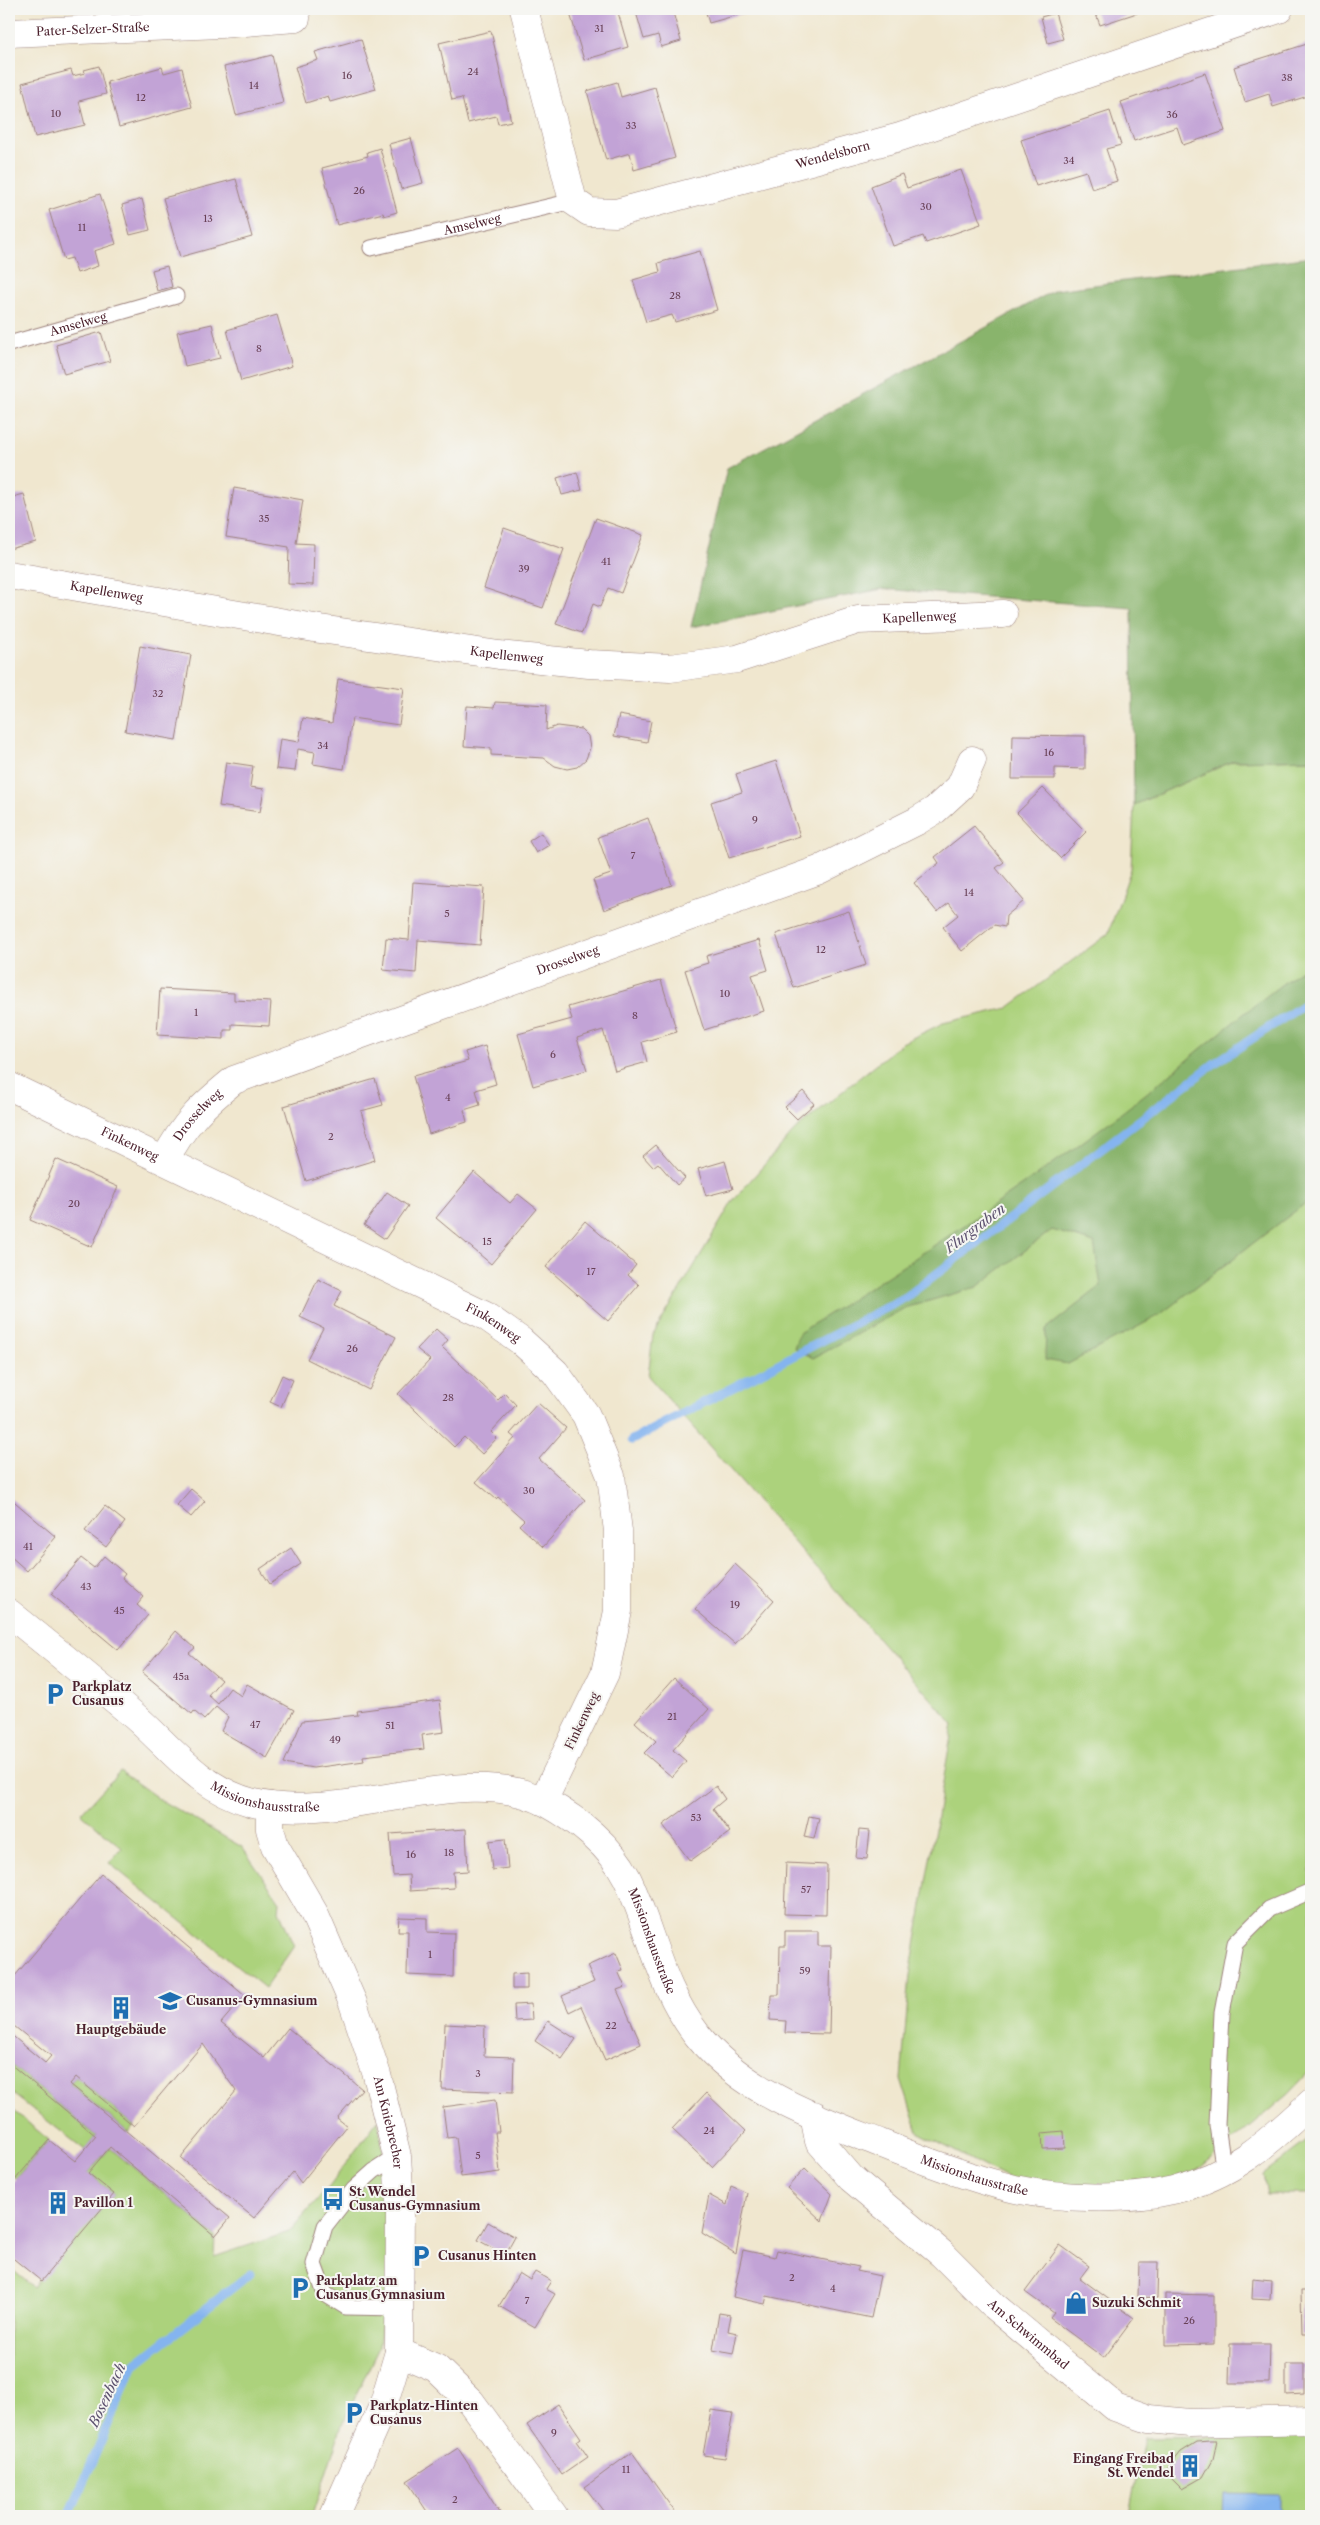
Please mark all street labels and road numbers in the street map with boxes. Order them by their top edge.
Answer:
street label: Pater-Selzer-Straße [36,19,150,39]
street label: Wendelsborn [793,137,872,172]
street label: Amselweg [441,210,503,238]
street label: Amselweg [47,308,109,339]
street label: Kapellenweg [69,578,145,605]
street label: Kapellenweg [882,608,957,626]
street label: Kapellenweg [469,643,545,666]
street label: Drosselweg [534,941,601,978]
street label: Drosselweg [170,1085,225,1144]
street label: Finkenweg [99,1124,162,1164]
street label: Finkenweg [464,1299,524,1346]
street label: Finkenweg [561,1689,602,1752]
street label: Missionshausstraße [208,1778,320,1815]
street label: Missionshausstraße [625,1885,679,1997]
street label: Am Kniebrecher [370,2073,406,2169]
street label: Missionshausstraße [919,2152,1030,2198]
street label: Am Schwimmbad [984,2295,1073,2373]

